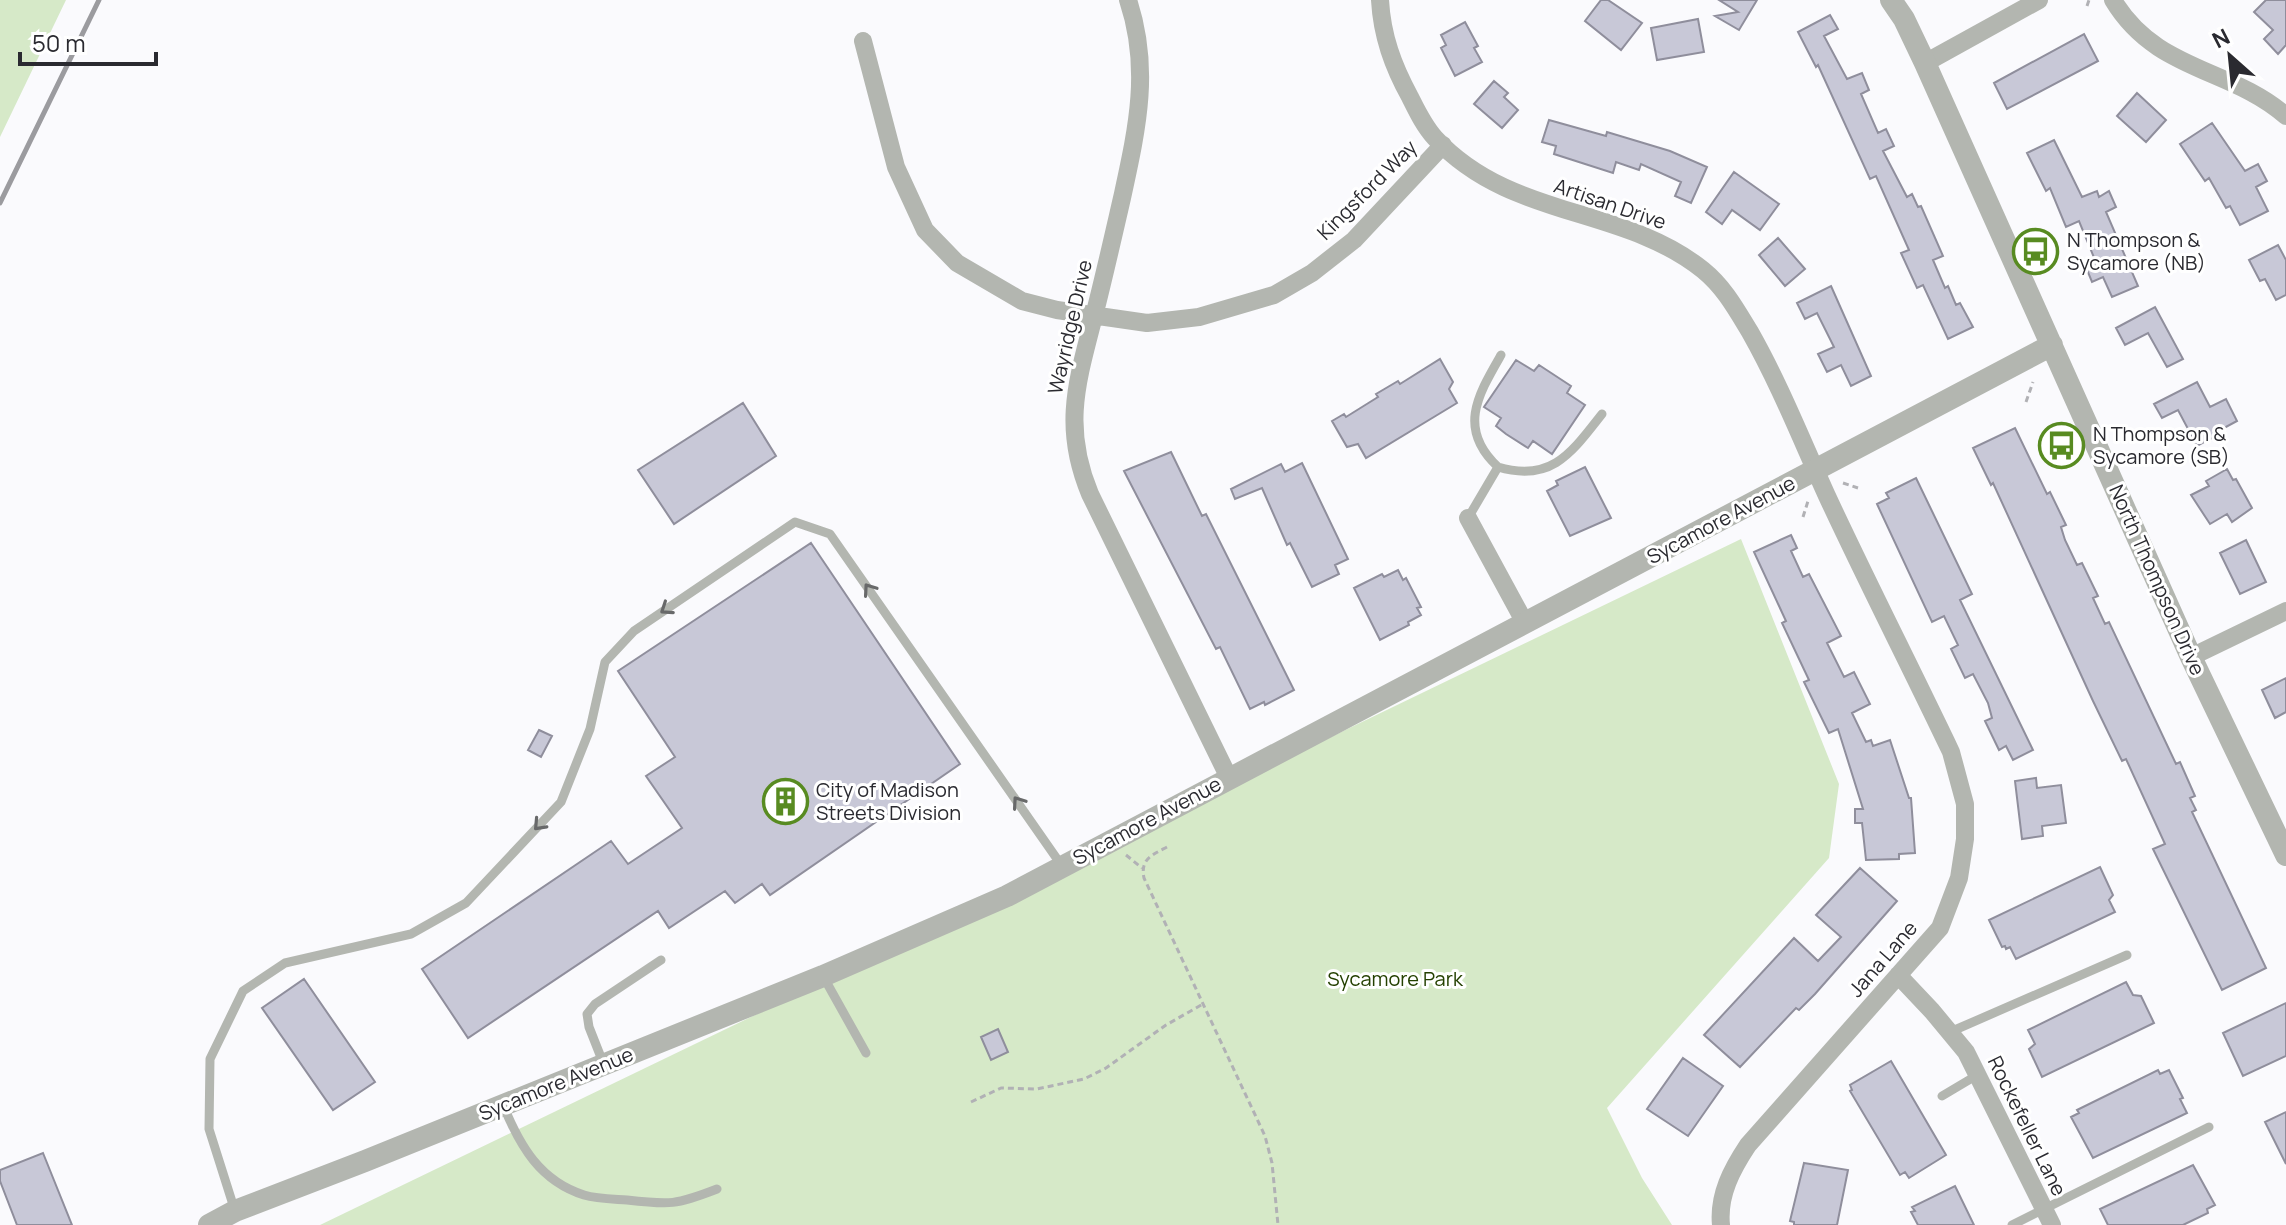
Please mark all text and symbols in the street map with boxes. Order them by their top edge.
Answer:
scale bar [20,16,156,66]
north arrow [2190,16,2270,96]
text: N [2207,21,2235,55]
text: 50 m [32,26,86,59]
street label: Kingsford Way [1311,133,1423,246]
street label: Artisan Drive [1551,172,1670,235]
place label: N Thompson & Sycamore (NB) [2067,226,2206,276]
bus stop icon: N Thompson & Sycamore (NB) [2012,227,2060,275]
street label: Wayridge Drive [1041,257,1098,397]
place label: N Thompson & Sycamore (SB) [2093,420,2230,470]
bus stop icon: N Thompson & Sycamore (SB) [2038,421,2086,469]
street label: Sycamore Avenue [1642,469,1800,570]
street label: North Thompson Drive [2103,480,2212,679]
one-way arrow [864,584,879,598]
one-way arrow [660,599,675,614]
street label: Sycamore Avenue [1068,770,1226,871]
place label: City of Madison Streets Division [816,776,961,826]
building icon: City of Madison Streets Division [761,778,809,826]
one-way arrow [1013,797,1028,811]
one-way arrow [534,816,549,830]
street label: Jana Lane [1842,915,1923,1002]
park label: Sycamore Park [1327,965,1464,992]
street label: Sycamore Avenue [475,1040,637,1127]
street label: Rockefeller Lane [1982,1051,2073,1200]

